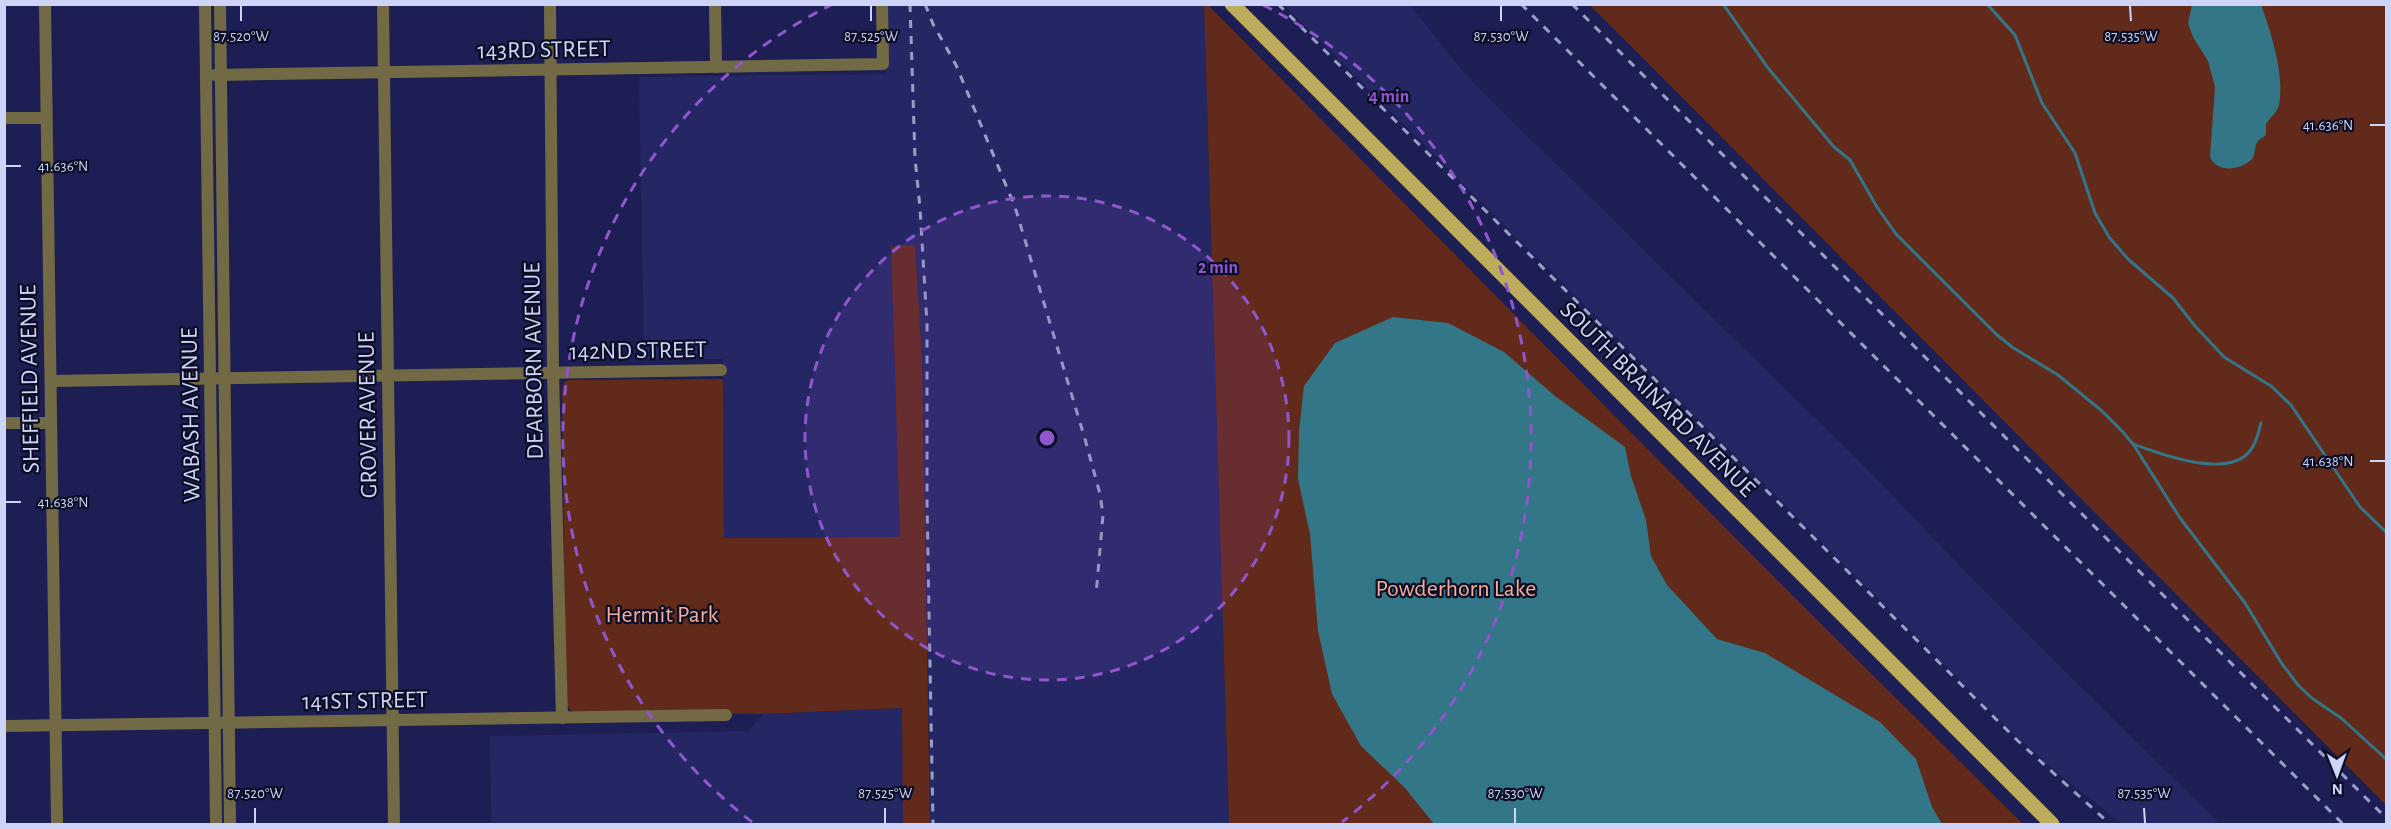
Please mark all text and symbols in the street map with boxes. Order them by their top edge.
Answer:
text: 87.520°W [213,29,270,44]
text: 87.525°W [844,29,899,44]
text: 87.530°W [1473,29,1529,44]
text: 87.535°W [2104,29,2158,44]
street label: 143RD STREET [477,37,611,63]
text: 4 min [1369,88,1409,106]
text: 41.636°N [2303,118,2353,133]
text: 41.636°N [38,159,88,174]
text: 2 min [1198,259,1238,277]
street label: DEARBORN AVENUE [520,262,548,460]
street label: SHEFFIELD AVENUE [16,284,44,474]
street label: SOUTH BRAINARD AVENUE [1555,298,1760,502]
street label: WABASH AVENUE [177,327,205,503]
street label: GROVER AVENUE [355,331,381,498]
street label: 142ND STREET [569,338,707,364]
centre of rings [1037,428,1057,448]
text: 41.638°N [2303,454,2353,469]
text: 41.638°N [38,495,88,510]
park label: Powderhorn Lake [1376,577,1536,601]
park label: Hermit Park [606,603,718,627]
street label: 141ST STREET [302,688,428,714]
north arrow [2307,745,2367,805]
text: N [2332,781,2343,797]
text: 87.520°W [227,786,284,801]
text: 87.525°W [858,786,913,801]
text: 87.530°W [1487,786,1543,801]
text: 87.535°W [2117,786,2171,801]

